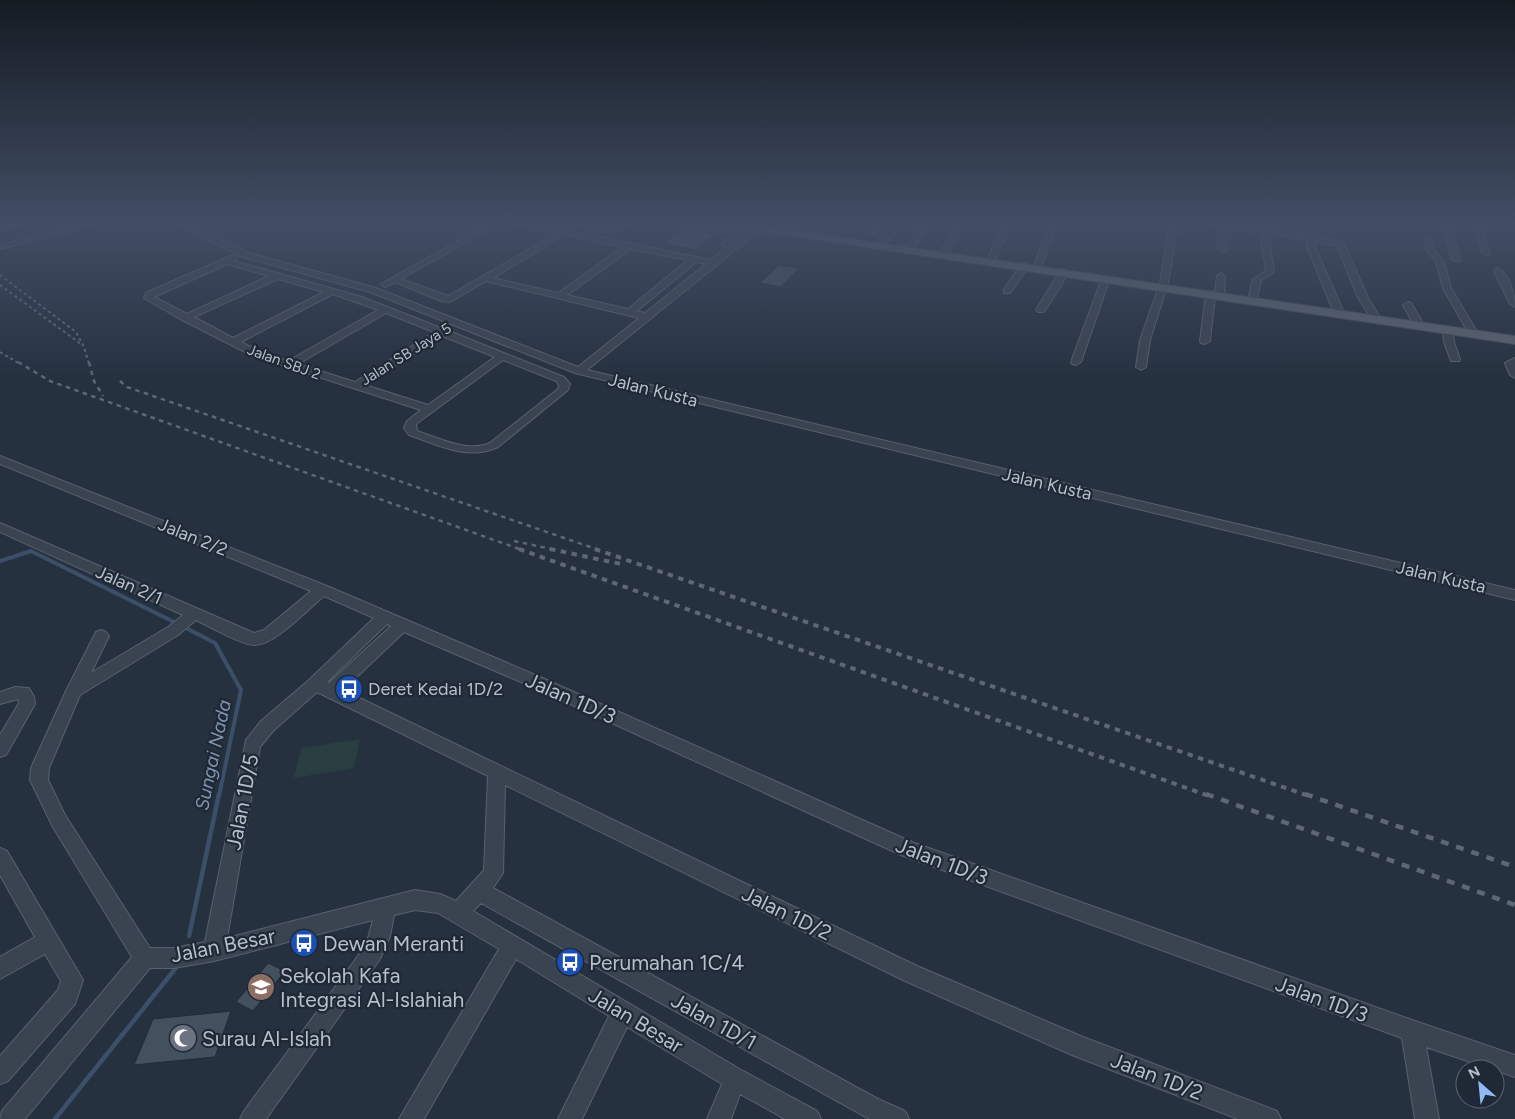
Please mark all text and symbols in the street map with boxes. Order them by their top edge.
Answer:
street label: Jalan SB Jaya 5 [357,319,455,389]
street label: Jalan SBJ 2 [245,340,323,384]
street label: Jalan Kusta [606,368,700,412]
street label: Jalan Kusta [1000,463,1094,505]
street label: Jalan 2/2 [155,513,231,561]
street label: Jalan Kusta [1394,556,1488,598]
street label: Jalan 2/1 [92,561,166,609]
street label: Jalan 1D/3 [522,667,620,729]
bus stop icon: Deret Kedai 1D/2 [334,674,364,704]
place label: Deret Kedai 1D/2 [368,678,503,700]
water label: Sungai Nada [190,698,236,812]
street label: Jalan 1D/5 [220,752,264,852]
street label: Jalan 1D/3 [892,832,992,890]
street label: Jalan 1D/2 [738,881,836,945]
street label: Jalan Besar [169,923,277,967]
bus stop icon: Dewan Meranti [289,928,319,958]
place label: Dewan Meranti [323,931,464,956]
bus stop icon: Perumahan 1C/4 [555,947,585,977]
place label: Perumahan 1C/4 [589,950,744,975]
place label: Sekolah Kafa Integrasi Al-Islahiah [280,963,464,1012]
street label: Jalan 1D/3 [1272,971,1372,1027]
school or university icon: Sekolah Kafa Integrasi Al-Islahiah [246,972,276,1002]
street label: Jalan Besar [584,982,688,1058]
street label: Jalan 1D/1 [667,987,761,1055]
mosque icon: Surau Al-Islah [168,1023,198,1053]
place label: Surau Al-Islah [202,1026,331,1051]
street label: Jalan 1D/2 [1107,1047,1207,1105]
north arrow [1455,1059,1505,1109]
text: N [1466,1063,1483,1083]

